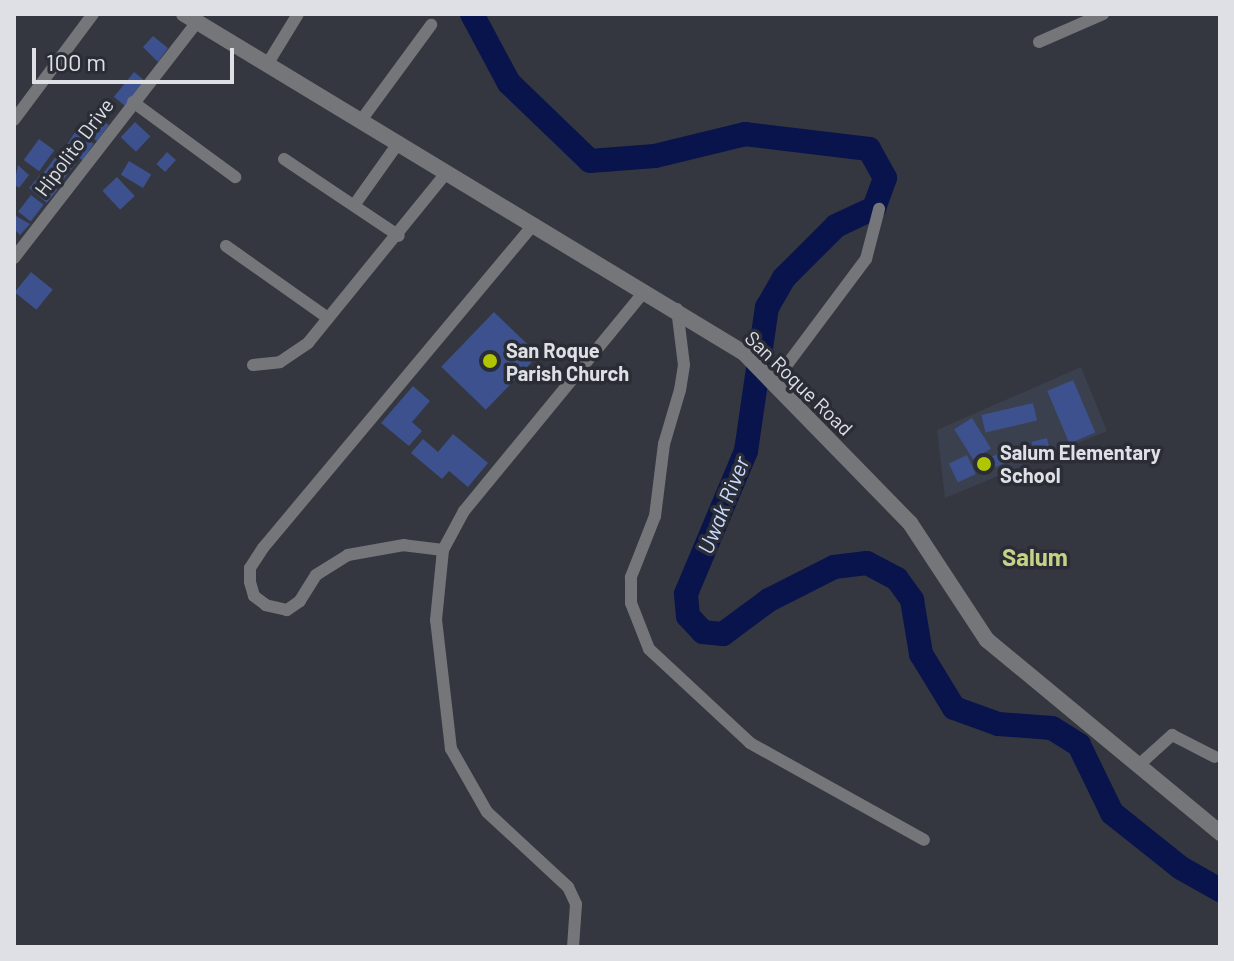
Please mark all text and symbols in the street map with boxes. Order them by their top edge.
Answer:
scale bar [36,32,238,82]
text: 100 m [46,47,106,76]
street label: Hipolito Drive [29,93,119,201]
street label: San Roque Road [740,326,858,440]
place label: San Roque Parish Church [506,338,629,385]
marker: San Roque Parish Church [481,352,499,370]
place label: Salum Elementary School [1000,440,1161,487]
water label: Uwak River [692,452,754,558]
marker: Salum Elementary School [975,455,993,473]
district label: Salum [1002,543,1068,571]

